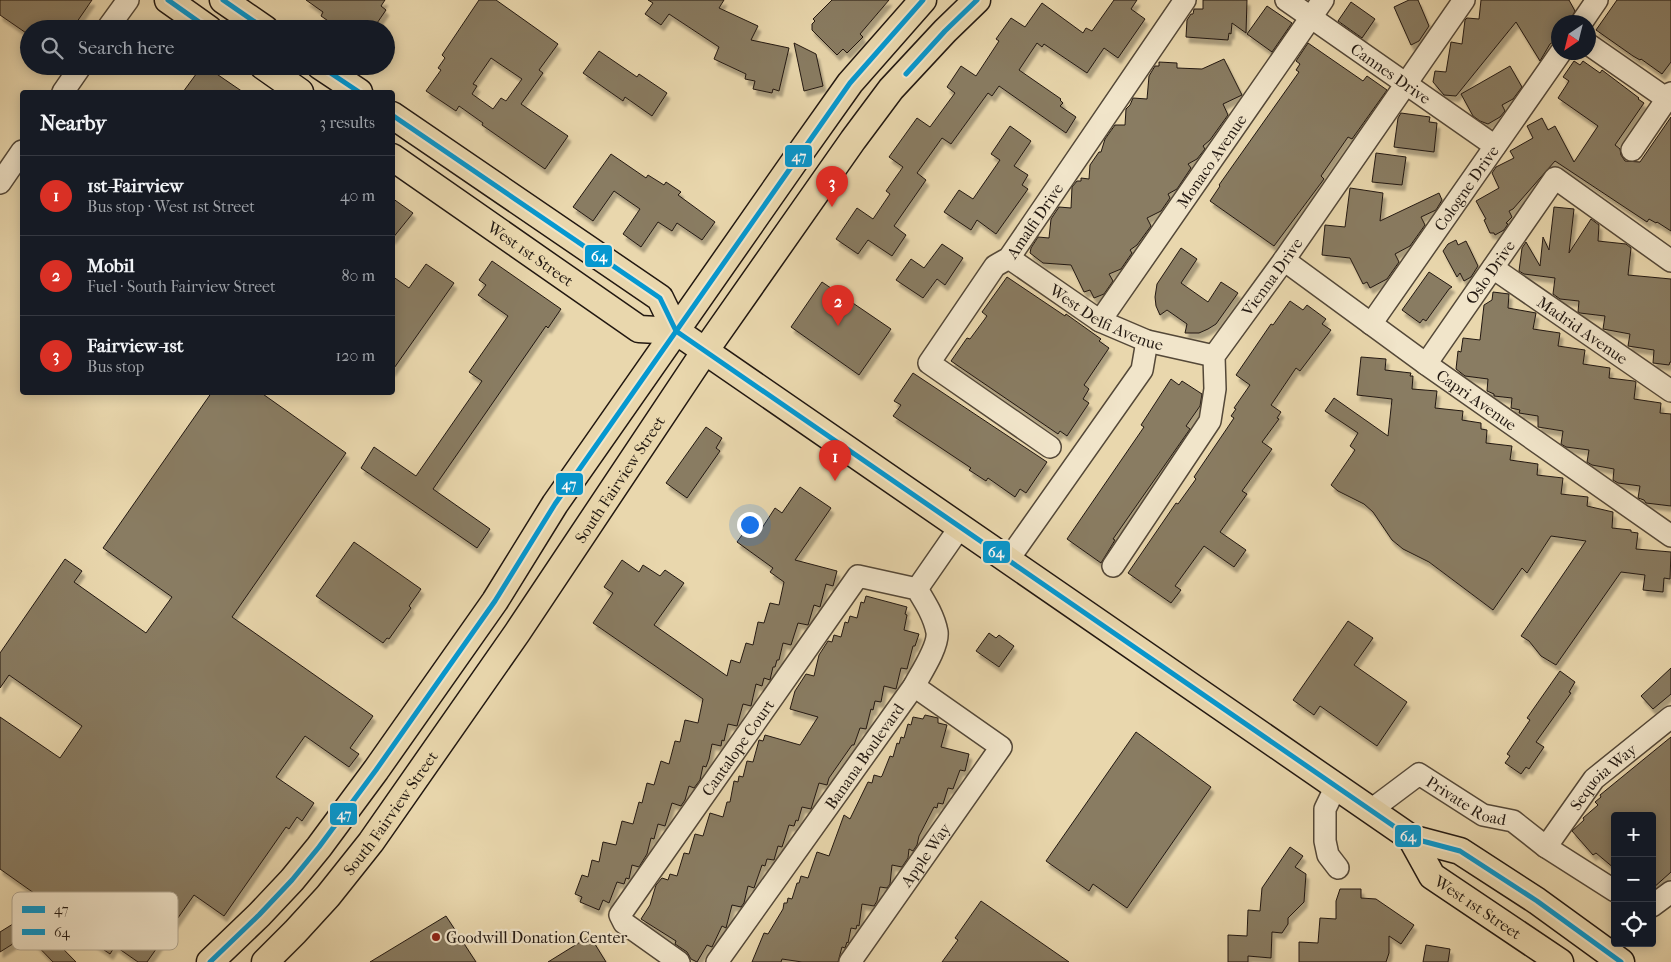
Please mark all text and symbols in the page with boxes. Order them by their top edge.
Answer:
north arrow [1551,15,1596,60]
search box [20,20,395,75]
icon: search [38,34,66,62]
text: Search here [78,37,174,59]
street label: Cannes Drive [1347,39,1434,108]
text: Nearby [40,111,106,135]
street label: Monaco Avenue [1173,111,1251,212]
text: 3 results [319,113,375,132]
street label: Cologne Drive [1430,142,1503,234]
line badge: 47 [784,144,813,168]
text: 47 [791,148,807,165]
pin: 3 [816,166,848,207]
text: 1st-Fairview [87,175,183,197]
street label: Amalfi Drive [1002,180,1067,263]
text: 1 [53,186,59,205]
text: 40 m [340,186,375,205]
text: Bus stop · West 1st Street [87,197,255,216]
street label: West 1st Street [483,217,577,291]
street label: Vienna Drive [1237,234,1307,320]
street label: Oslo Drive [1461,237,1519,308]
line badge: 64 [584,244,613,268]
text: 64 [591,248,608,265]
text: Mobil [87,255,134,277]
text: 2 [52,266,60,285]
text: 80 m [341,266,375,285]
text: Fuel · South Fairview Street [87,277,276,296]
street label: West Delfi Avenue [1045,280,1165,354]
pin: 2 [822,285,854,326]
street label: Madrid Avenue [1533,292,1631,368]
text: Fairview-1st [87,335,183,357]
text: 3 [53,346,59,365]
text: 120 m [336,346,375,365]
text: Bus stop [87,357,144,376]
street label: Capri Avenue [1433,365,1520,435]
street label: South Fairview Street [571,412,669,547]
pin: 1 [819,440,851,481]
line badge: 47 [555,472,584,496]
text: 47 [561,476,577,493]
your location [737,512,763,538]
line badge: 64 [982,540,1011,564]
text: 64 [988,544,1005,561]
street label: Cantalope Court [698,696,779,800]
street label: Banana Boulevard [821,700,908,813]
street label: Sequoia Way [1566,739,1641,814]
street label: South Fairview Street [339,747,442,879]
street label: Private Road [1422,772,1508,829]
line badge: 47 [329,802,358,826]
text: 47 [336,806,352,823]
map controls [1611,812,1656,947]
button: + [1611,812,1656,857]
street label: Apple Way [896,819,955,891]
line badge: 64 [1394,824,1422,848]
text: 64 [1400,828,1417,845]
button: − [1611,857,1656,902]
street label: West 1st Street [1430,871,1525,944]
legend [12,892,178,950]
text: 47 [54,901,69,918]
button: locate [1611,902,1656,947]
text: 64 [54,924,71,941]
place label: Goodwill Donation Center [446,928,628,947]
marker: Goodwill Donation Center [430,931,442,943]

